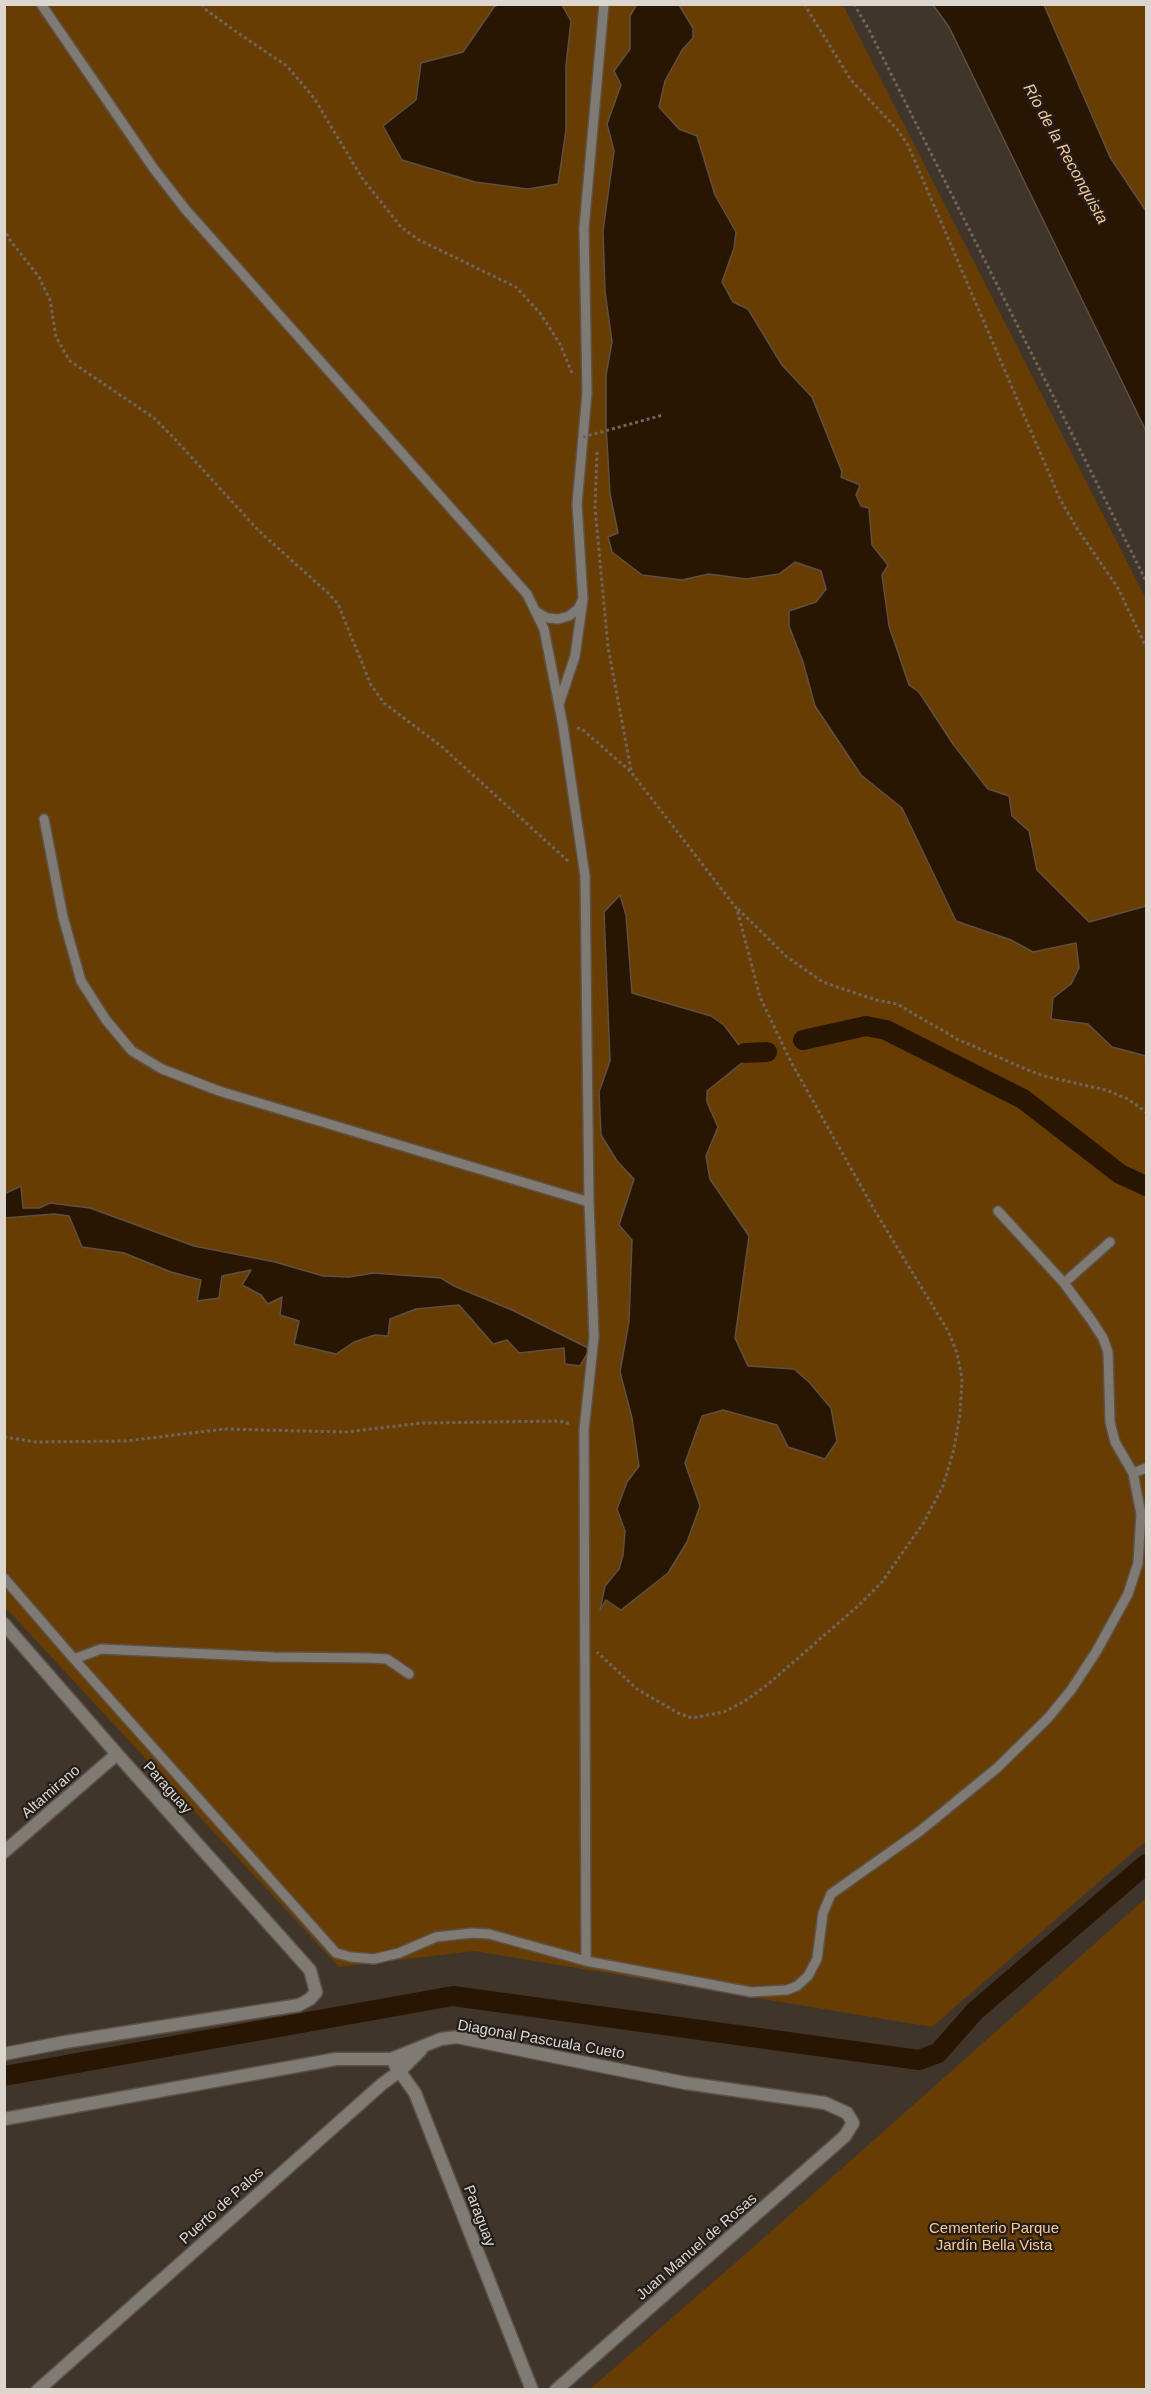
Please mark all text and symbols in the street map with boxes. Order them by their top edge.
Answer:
water label: Río de la Reconquista [1018,81,1112,227]
street label: Paraguay [139,1758,195,1818]
street label: Altamirano [18,1762,84,1822]
street label: Diagonal Pascuala Cueto [456,2016,626,2064]
street label: Puerto de Palos [176,2164,268,2248]
street label: Paraguay [459,2183,499,2249]
street label: Juan Manuel de Rosas [633,2190,761,2304]
park label: Cementerio Parque Jardín Bella Vista [929,2220,1059,2255]

